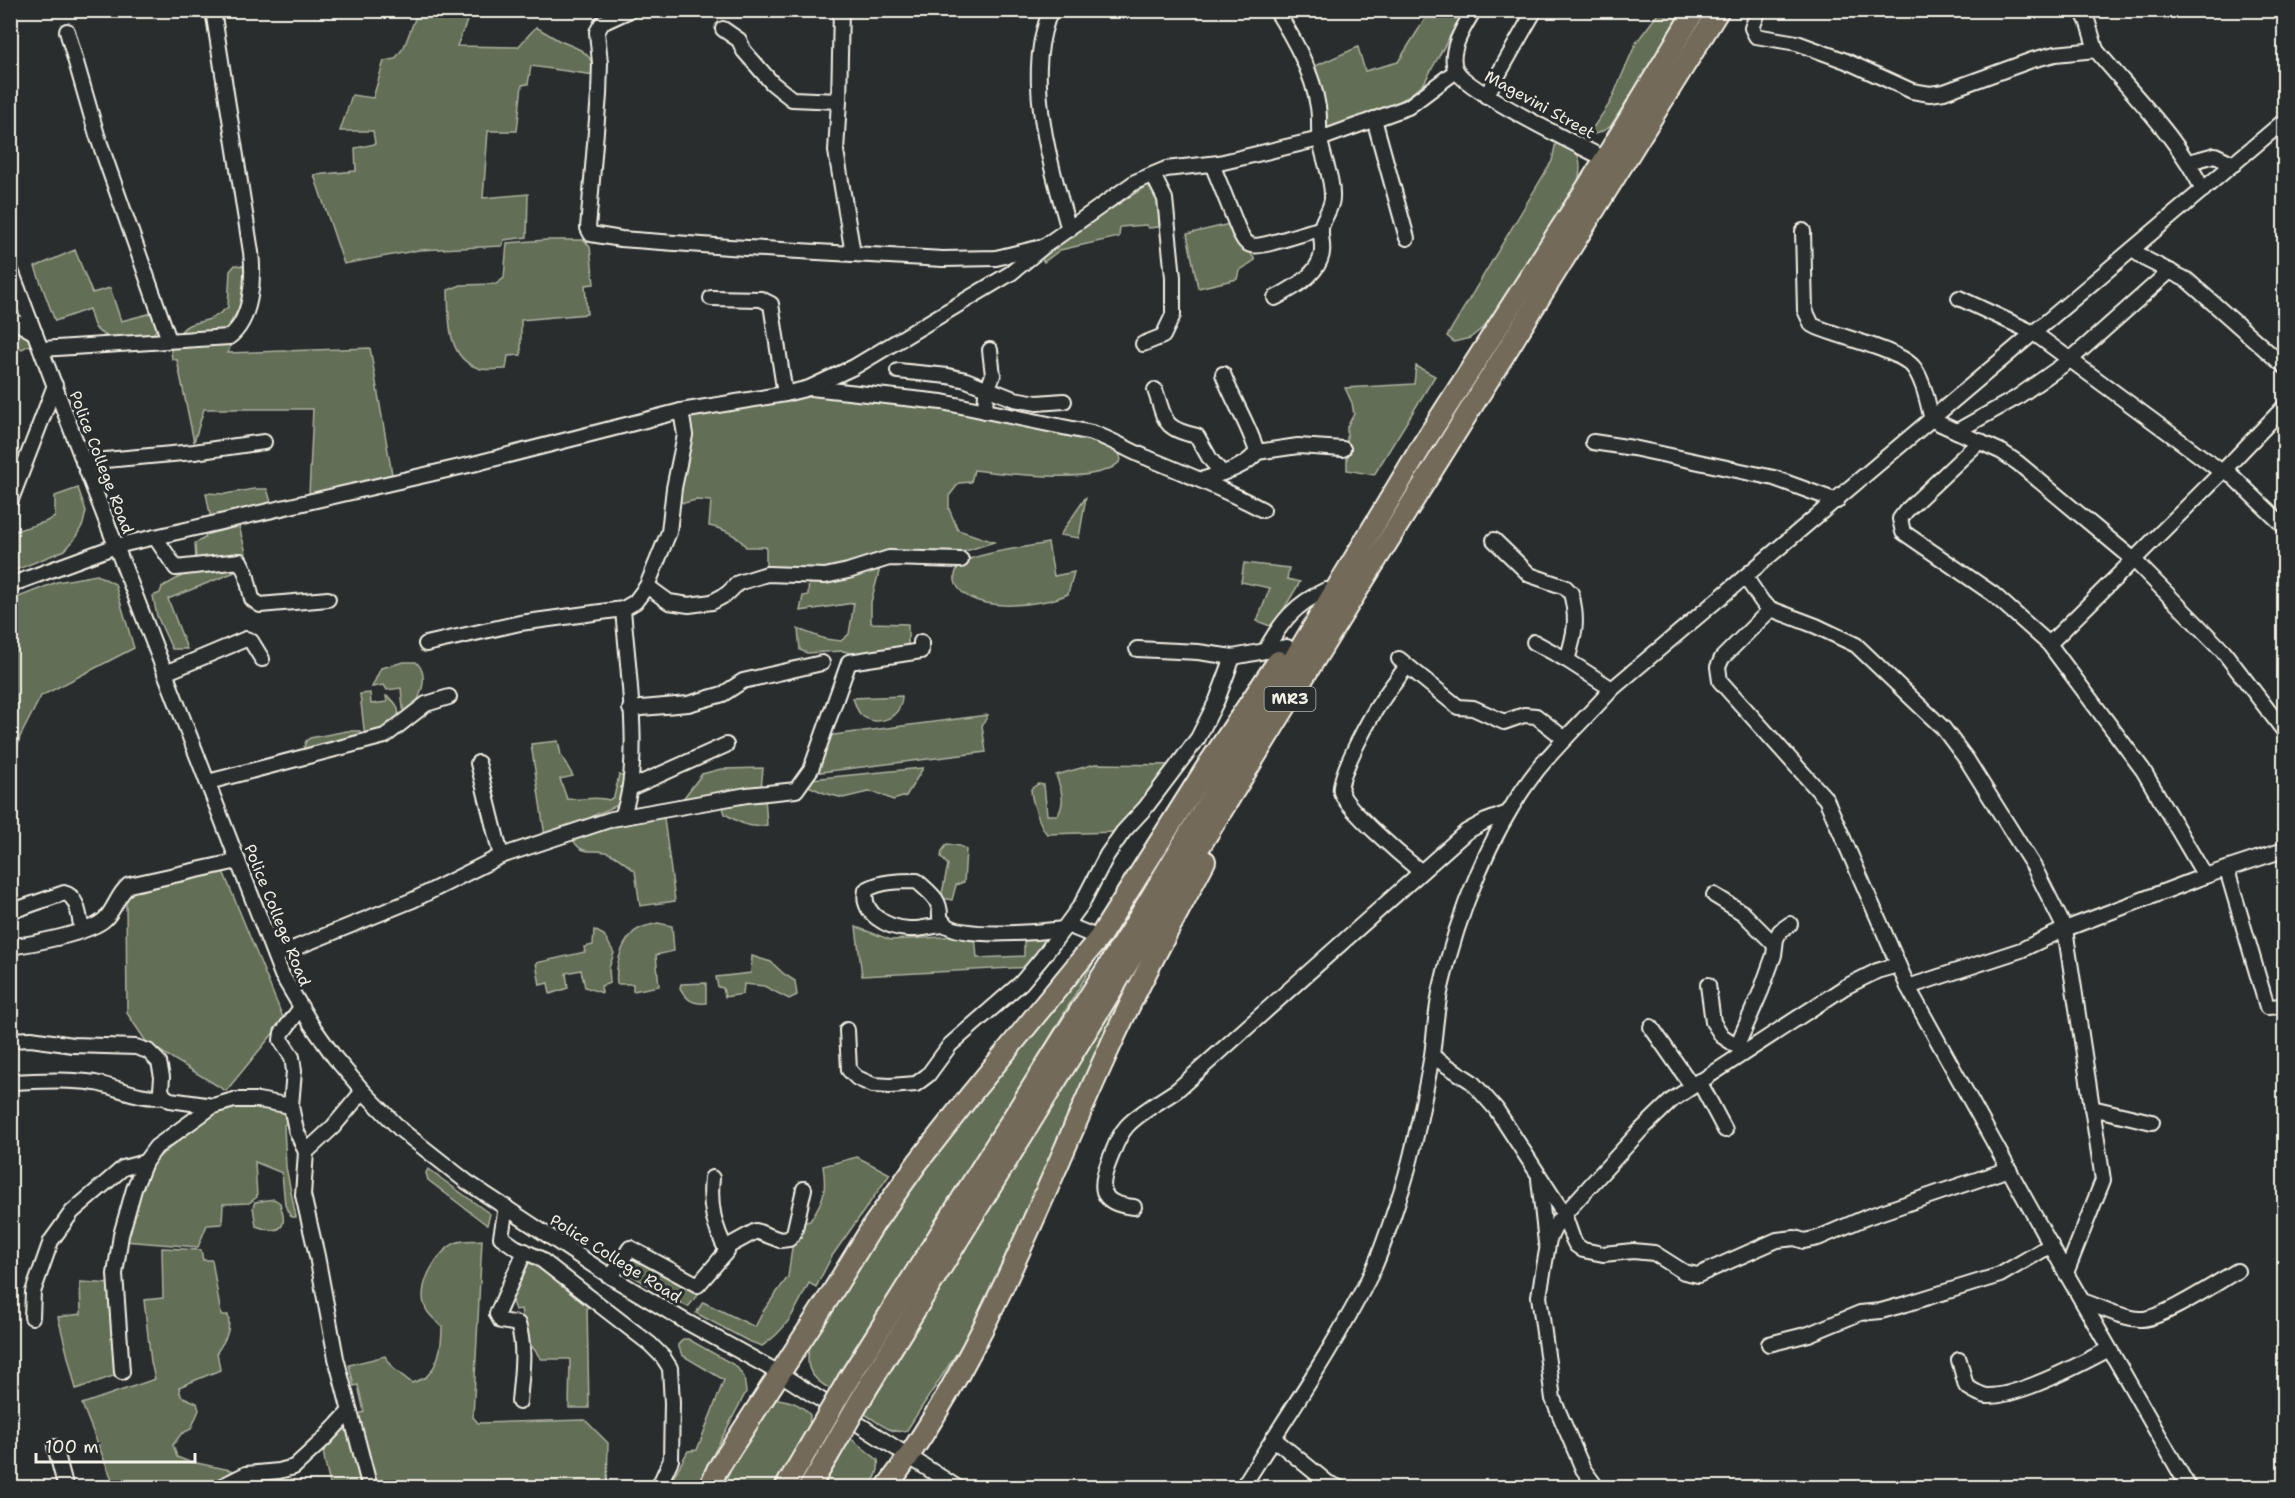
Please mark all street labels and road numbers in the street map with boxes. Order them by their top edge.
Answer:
street label: Magevini Street [1481,65,1599,143]
street label: Police College Road [65,388,138,537]
road number: MR3 [1264,687,1316,711]
street label: Police College Road [239,841,316,989]
street label: Police College Road [546,1209,686,1307]

